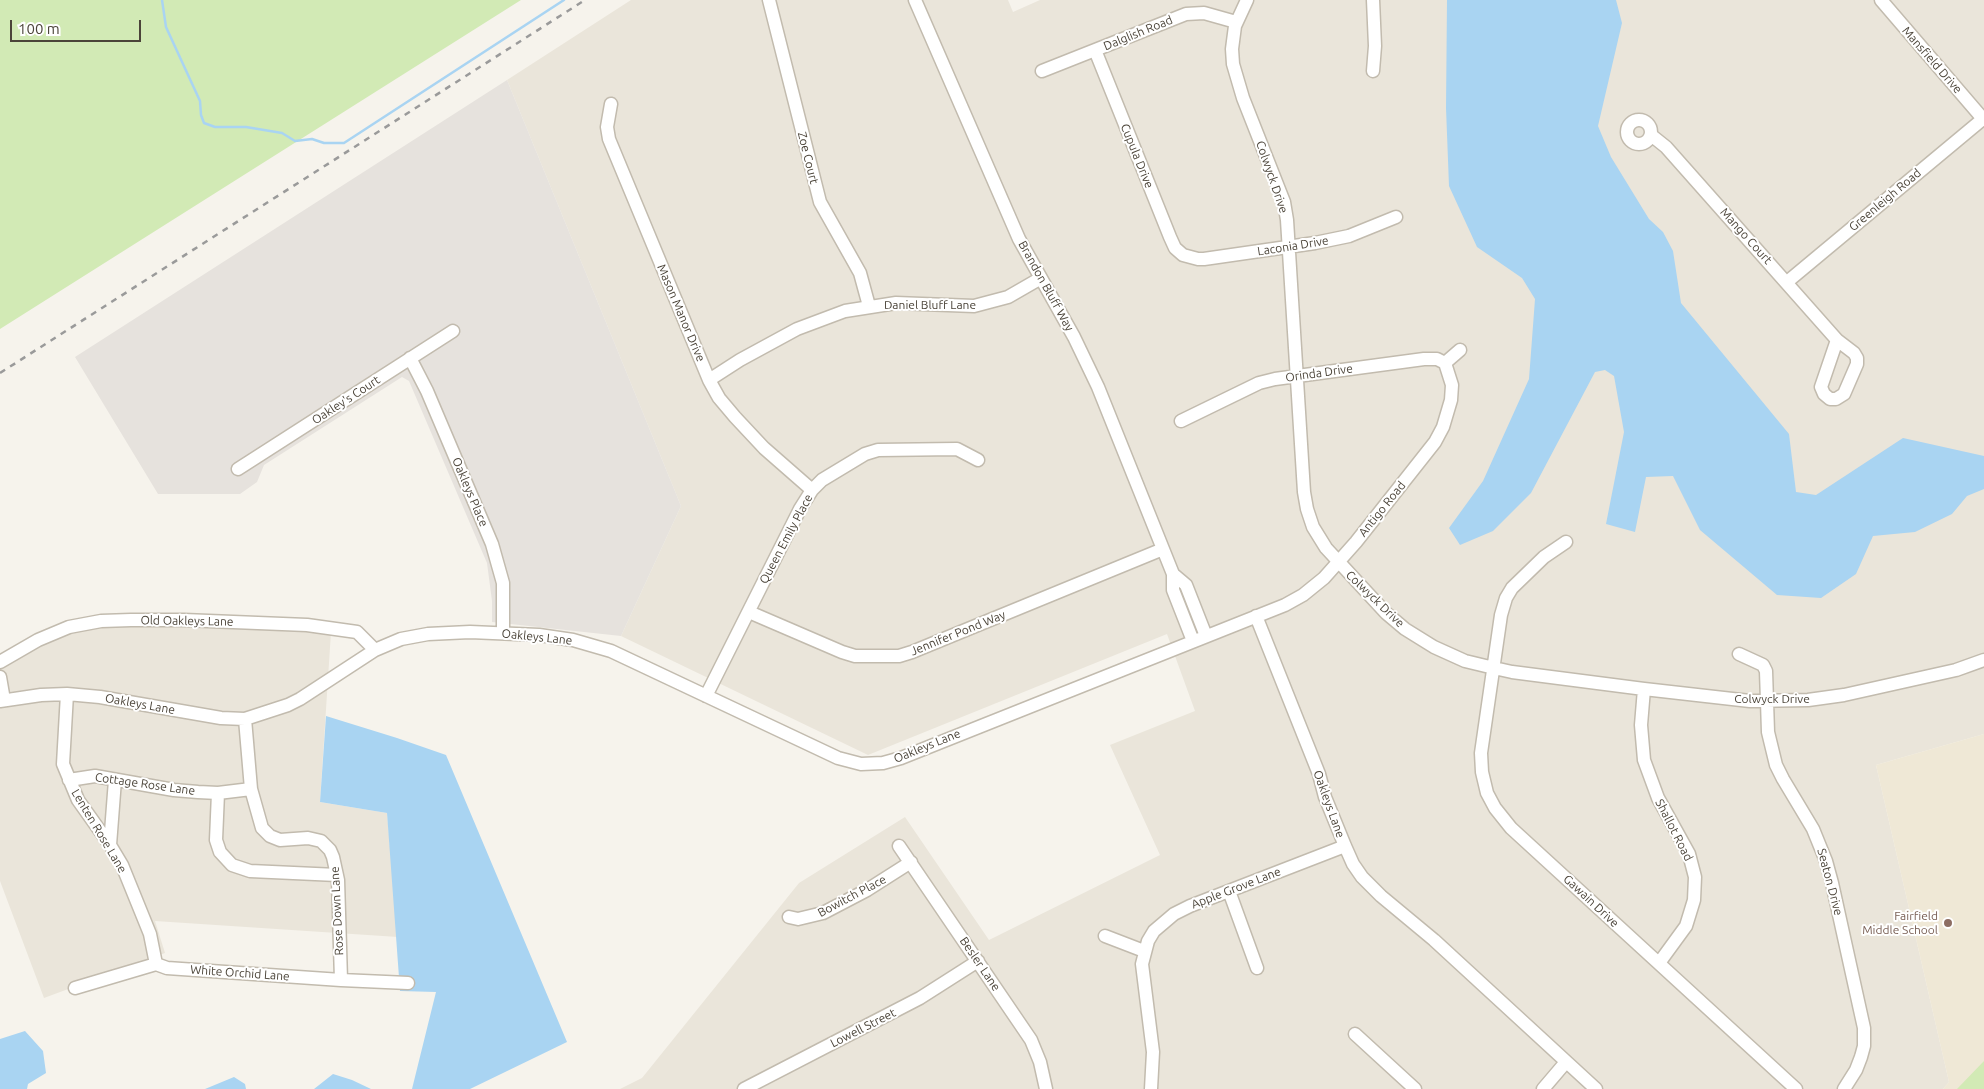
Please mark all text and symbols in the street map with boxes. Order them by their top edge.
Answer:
scale bar [12,10,144,42]
street label: Dalglish Road [1101,13,1175,53]
text: 100 m [18,20,60,37]
street label: Mansfield Drive [1899,24,1965,96]
street label: Cupula Drive [1118,122,1156,190]
street label: Zoe Court [795,130,821,186]
street label: Colwyck Drive [1253,139,1291,215]
street label: Greenleigh Road [1846,166,1924,234]
street label: Mango Court [1717,205,1775,267]
street label: Laconia Drive [1256,233,1330,259]
street label: Brandon Bluff Way [1015,238,1077,334]
street label: Mason Manor Drive [654,262,708,364]
street label: Daniel Bluff Lane [884,298,976,312]
street label: Orinda Drive [1284,361,1354,385]
street label: Oakley's Court [309,373,383,427]
street label: Oakleys Place [449,455,491,529]
street label: Antigo Road [1355,479,1409,539]
street label: Queen Emily Place [756,492,816,586]
street label: Colwyck Drive [1343,568,1407,630]
street label: Jennifer Pond Way [908,607,1008,659]
street label: Old Oakleys Lane [140,613,234,629]
street label: Oakleys Lane [501,626,573,648]
street label: Oakleys Lane [104,691,176,717]
street label: Colwyck Drive [1734,692,1810,706]
street label: Oakleys Lane [891,726,963,766]
street label: Oakleys Lane [1310,768,1348,840]
street label: Cottage Rose Lane [94,770,196,798]
street label: Lenten Rose Lane [68,786,130,876]
street label: Shallot Road [1652,797,1696,863]
street label: Seaton Drive [1814,847,1846,917]
street label: Apple Grove Lane [1189,864,1283,912]
street label: Rose Down Lane [327,866,347,956]
street label: Bowitch Place [815,872,889,920]
street label: Gawain Drive [1560,872,1622,930]
place label: Fairfield Middle School [1862,909,1938,937]
marker: Fairfield Middle School [1942,917,1954,929]
street label: Besler Lane [957,934,1003,994]
street label: White Orchid Lane [190,962,290,984]
street label: Lowell Street [828,1005,898,1051]

